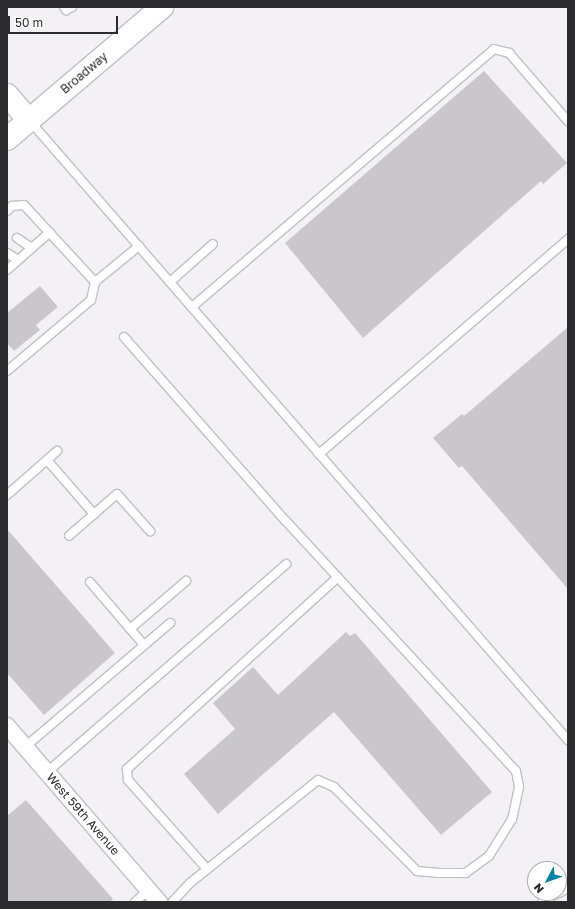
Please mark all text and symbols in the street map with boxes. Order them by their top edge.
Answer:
scale bar [10,8,120,34]
text: 50 m [15,15,43,30]
street label: Broadway [58,49,110,97]
street label: West 59th Avenue [43,770,123,858]
north arrow [527,861,567,901]
text: N [531,881,546,896]

